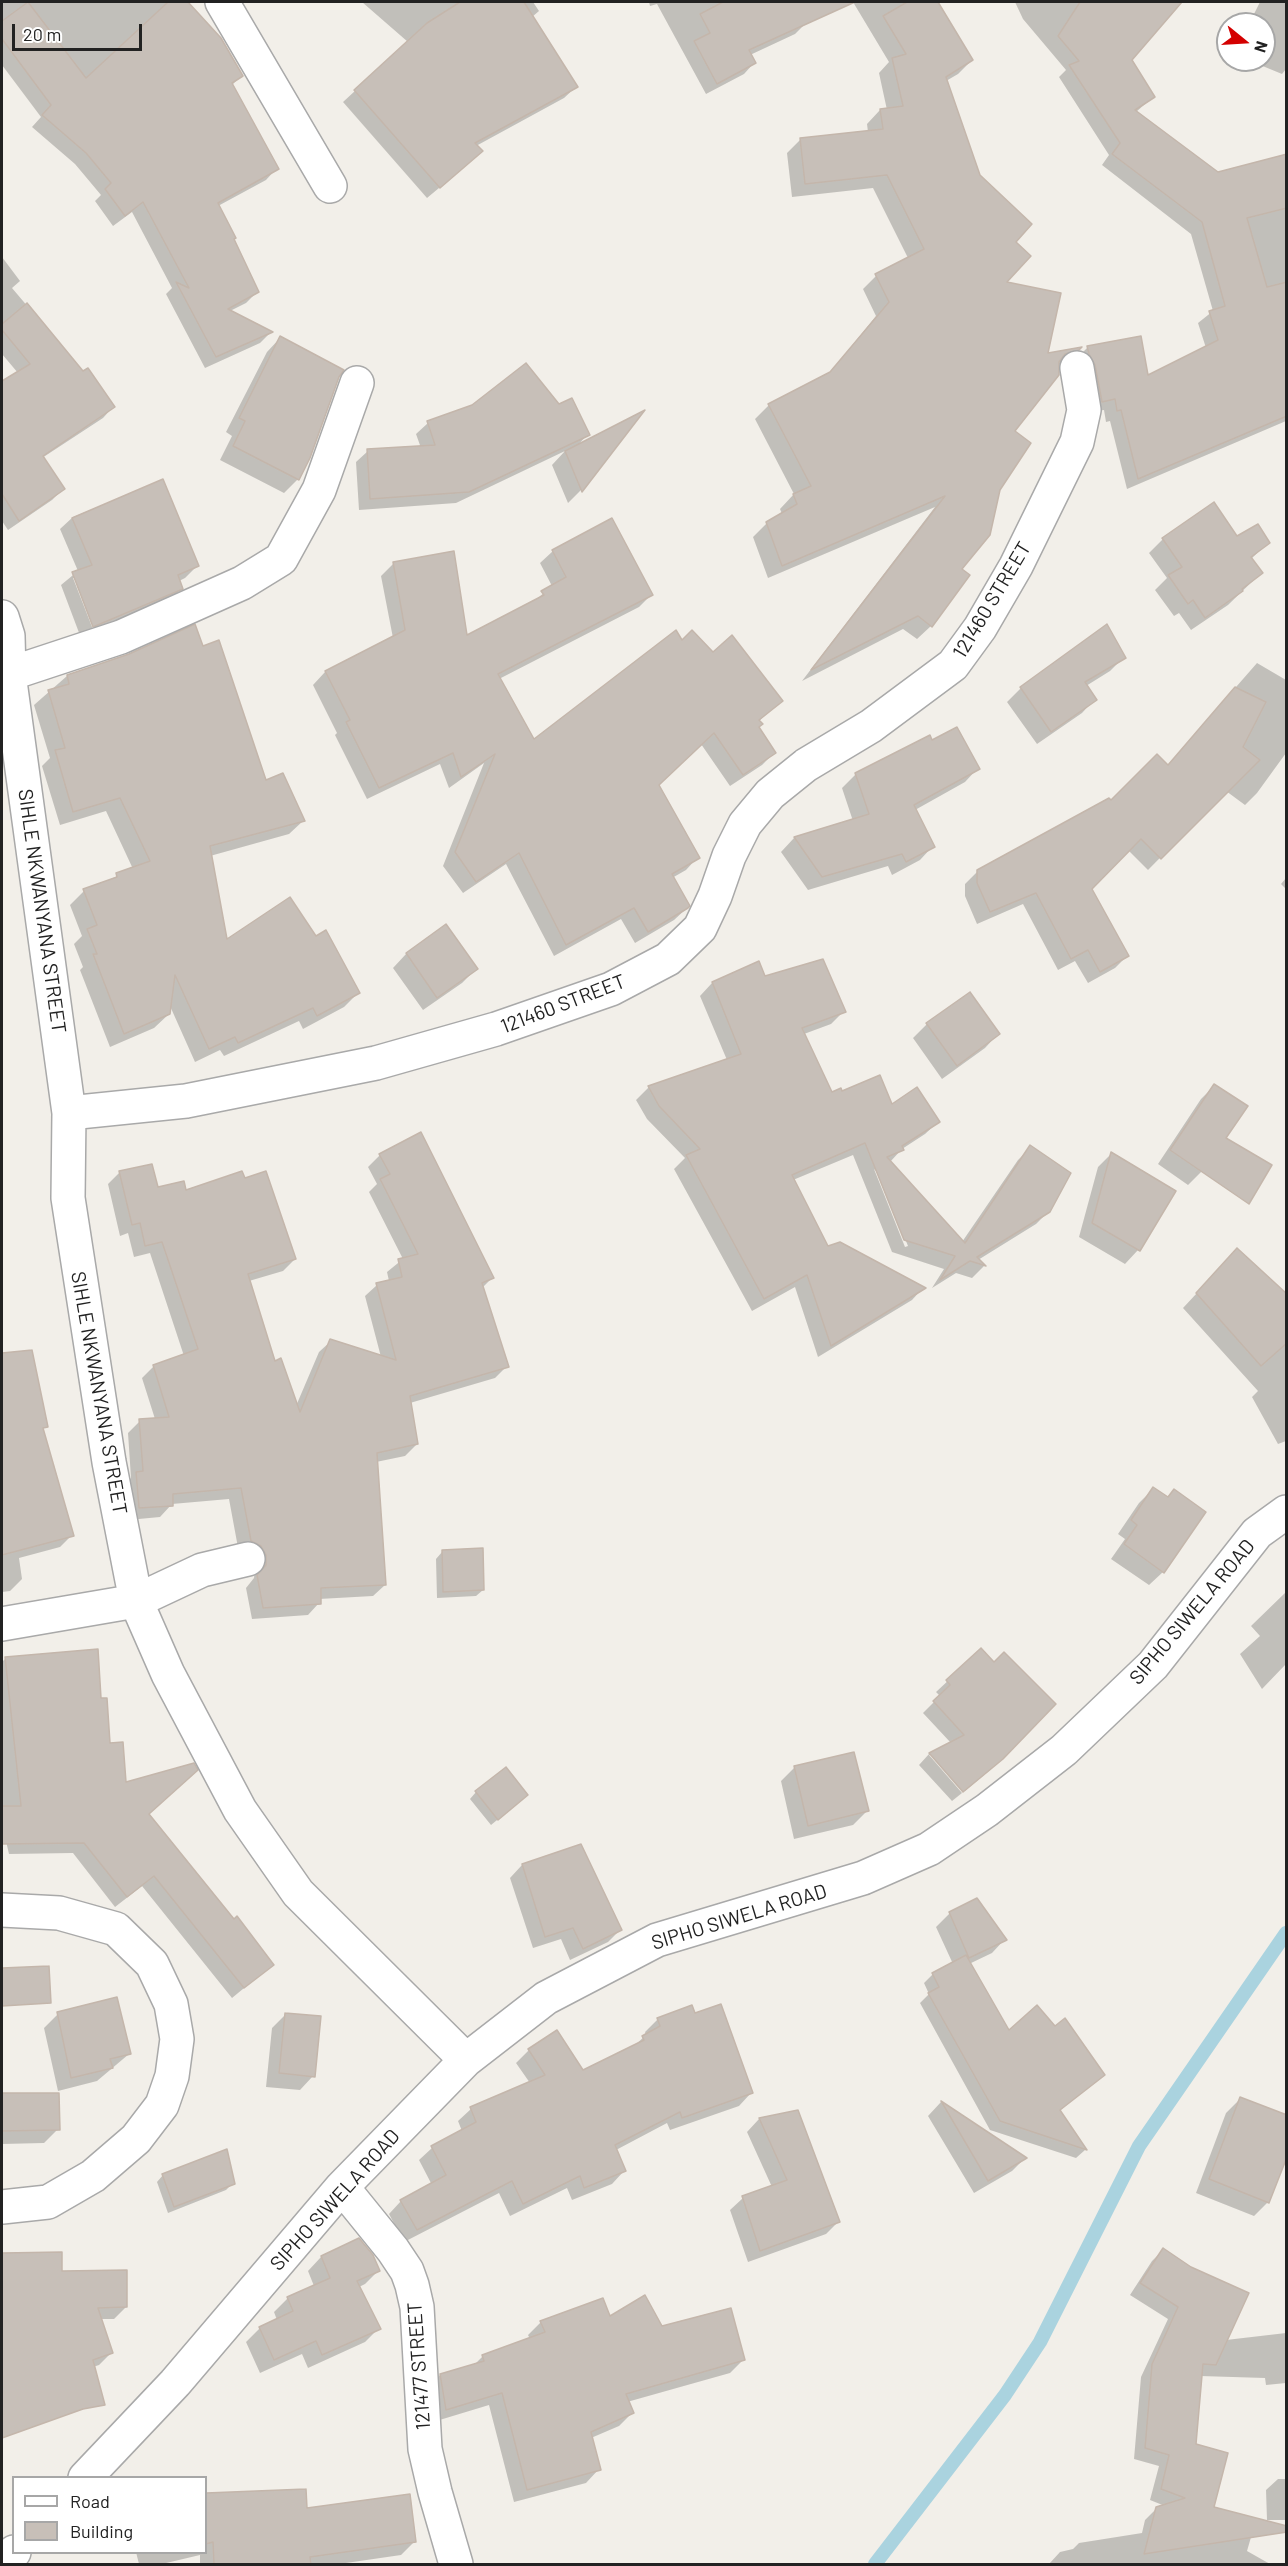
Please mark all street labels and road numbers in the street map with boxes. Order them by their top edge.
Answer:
street label: 121460 STREET [948,537,1036,663]
street label: SIHLE NKWANYANA STREET [13,787,71,1035]
street label: 121460 STREET [497,969,629,1039]
street label: SIHLE NKWANYANA STREET [66,1270,132,1516]
street label: SIPHO SIWELA ROAD [1124,1535,1260,1689]
street label: SIPHO SIWELA ROAD [648,1879,830,1955]
street label: SIPHO SIWELA ROAD [265,2124,405,2276]
street label: 121477 STREET [403,2301,435,2431]

